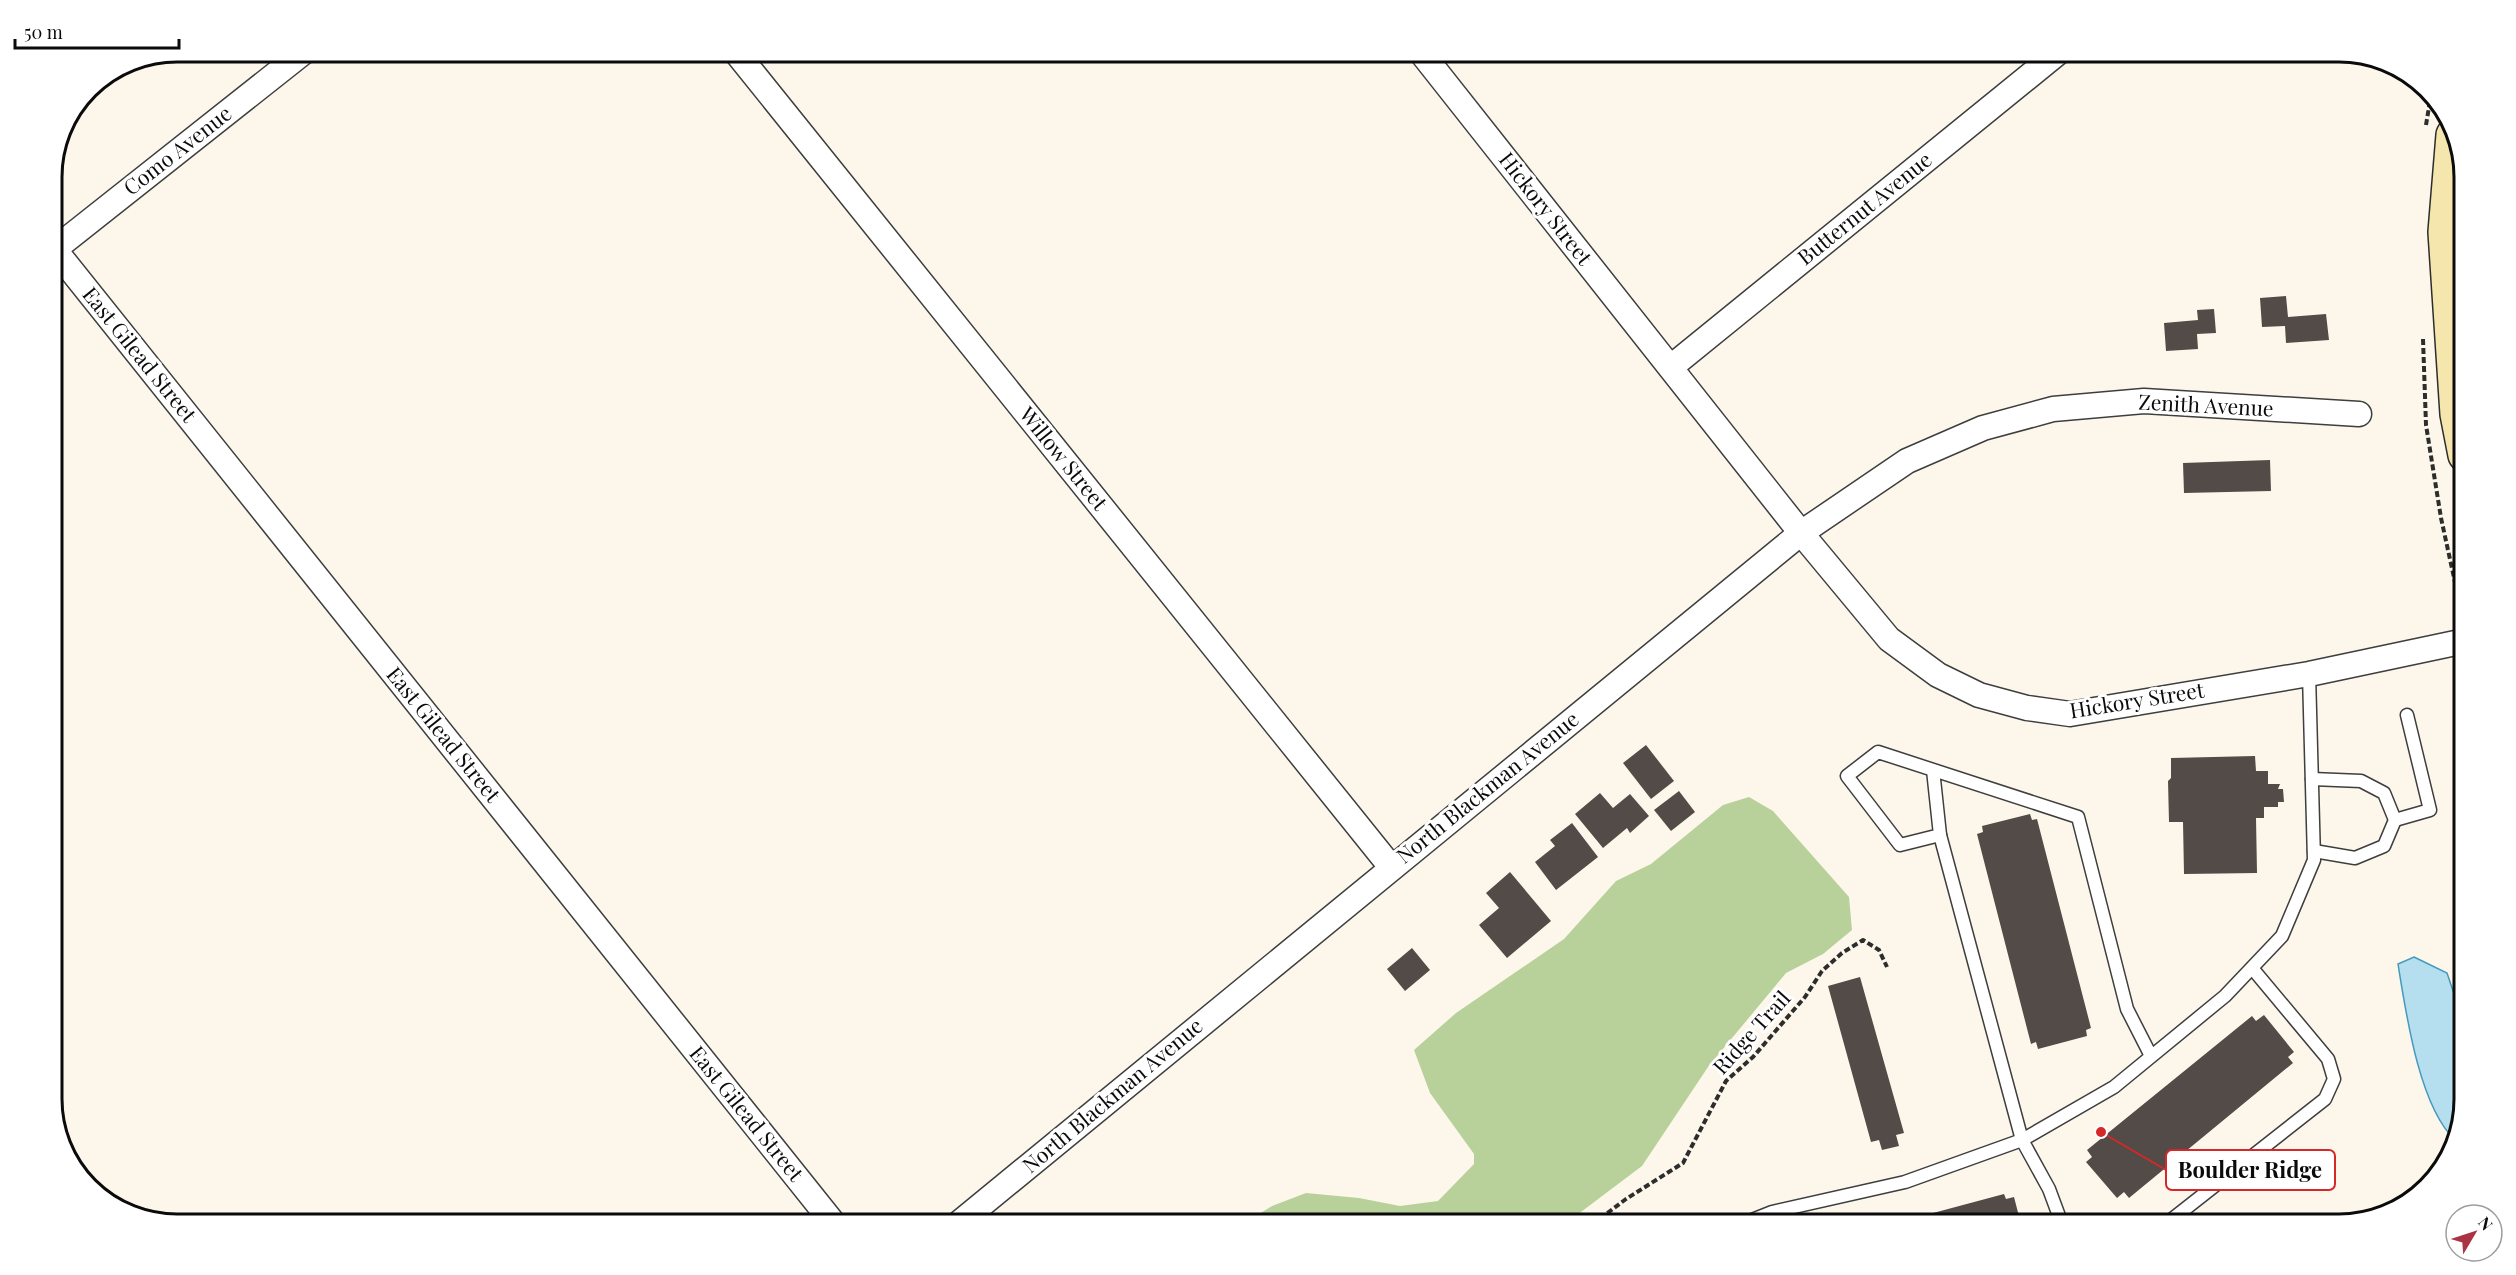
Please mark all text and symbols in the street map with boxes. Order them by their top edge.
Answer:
scale bar [15,12,178,50]
text: 50 m [24,20,63,44]
street label: Como Avenue [117,98,237,200]
street label: Butternut Avenue [1791,145,1937,270]
street label: Hickory Street [1494,146,1600,270]
street label: East Gilead Street [77,280,204,428]
street label: Zenith Avenue [2138,386,2274,422]
street label: Willow Street [1014,400,1115,516]
street label: East Gilead Street [381,660,508,808]
street label: Hickory Street [2067,674,2206,723]
street label: North Blackman Avenue [1390,704,1584,869]
street label: Ridge Trail [1706,984,1795,1079]
street label: North Blackman Avenue [1016,1011,1208,1178]
street label: East Gilead Street [684,1039,811,1187]
callout: Boulder Ridge [2166,1150,2335,1190]
text: Boulder Ridge [2178,1154,2322,1184]
north arrow [2444,1203,2504,1263]
text: N [2474,1212,2498,1235]

